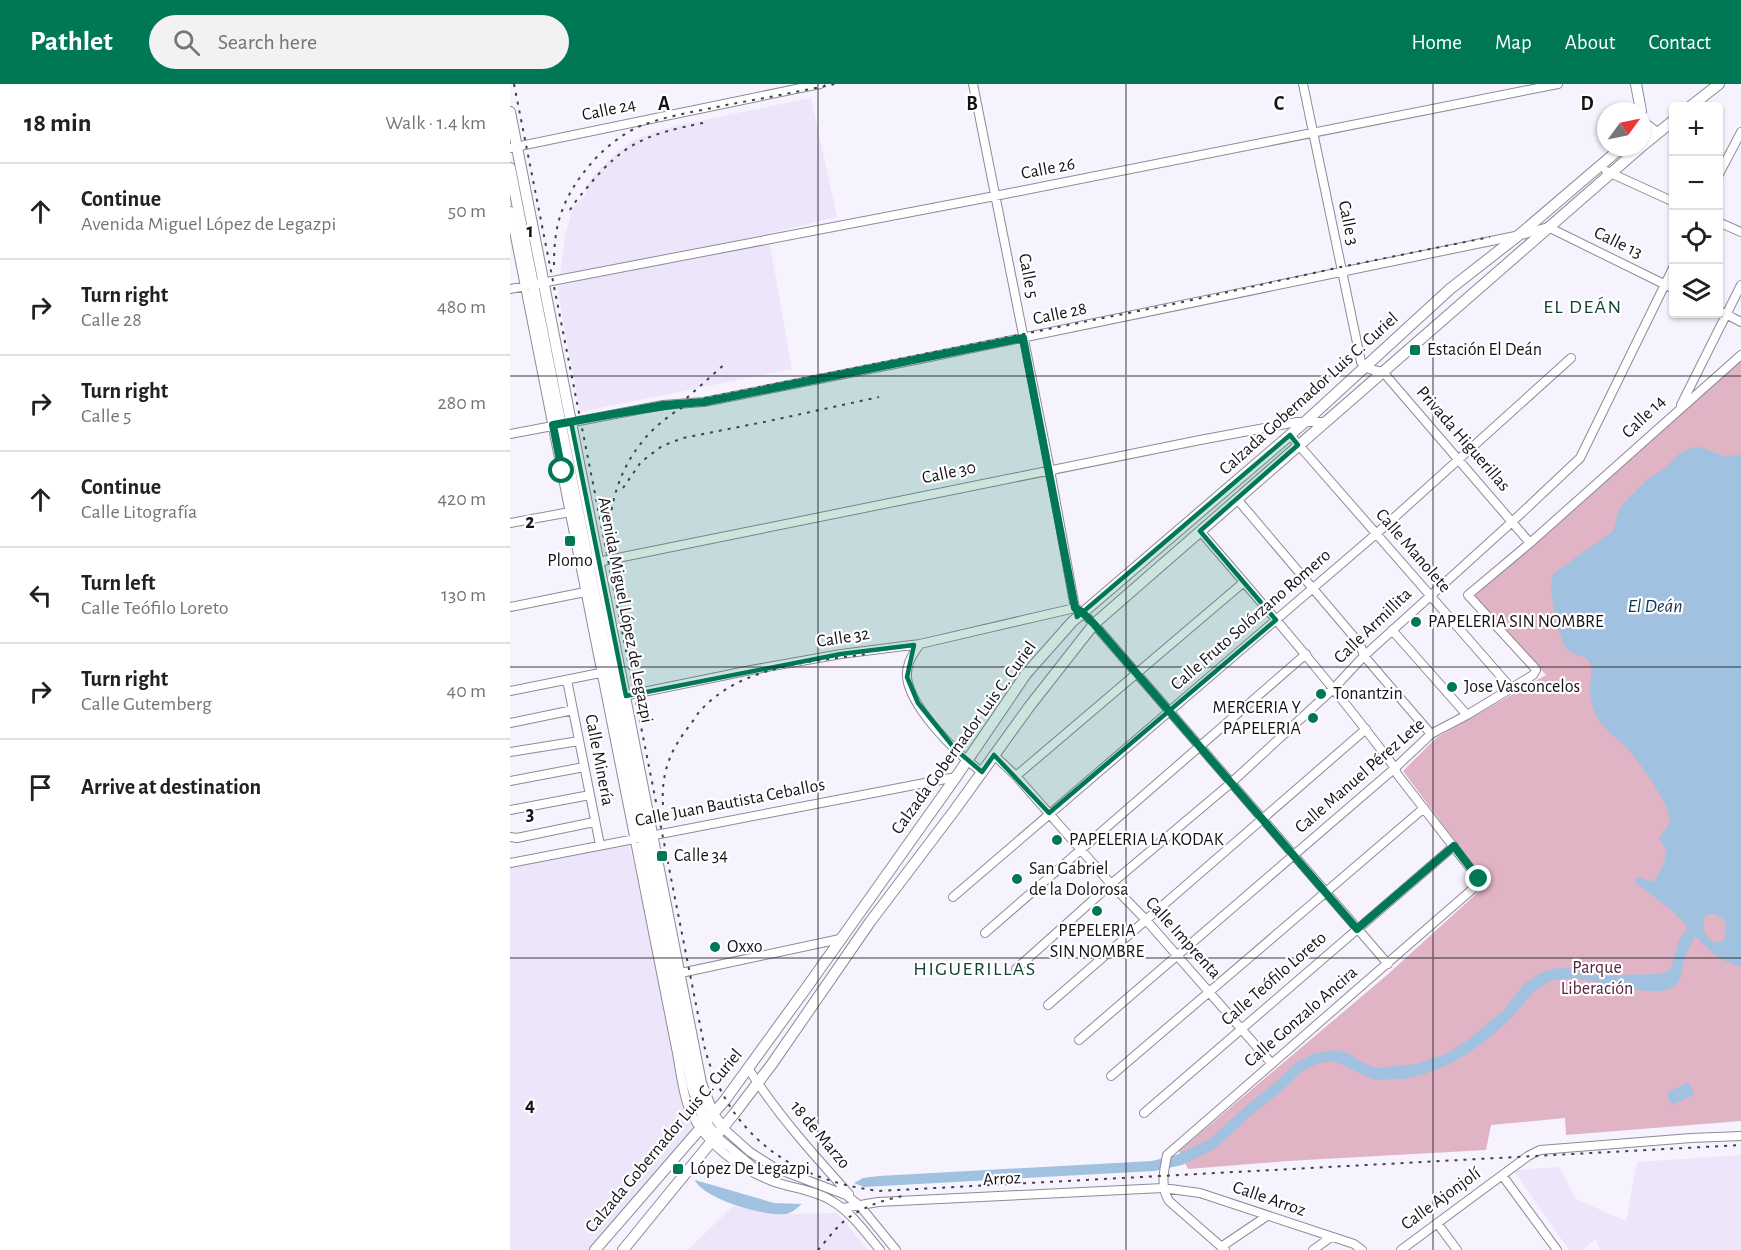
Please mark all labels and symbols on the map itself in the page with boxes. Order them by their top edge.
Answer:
text: A [658,94,670,114]
text: B [966,94,978,114]
text: C [1274,94,1285,114]
text: D [1580,94,1594,114]
street label: Calle 24 [580,95,638,124]
north arrow [1597,102,1651,156]
street label: Calle 26 [1020,155,1076,183]
street label: Calle 3 [1334,199,1362,247]
text: 1 [526,221,534,241]
street label: Calle 13 [1591,224,1645,262]
street label: Calle 5 [1015,252,1041,300]
district label: EL DEÁN [1543,296,1623,317]
street label: Calle 28 [1031,300,1089,328]
street label: Calzada Gobernador Luis C. Curiel [1216,309,1402,479]
place label: Estación El Deán [1427,341,1542,359]
marker: Estación El Deán [1408,343,1422,357]
street label: Privada Higuerillas [1413,383,1513,495]
street label: Calle 14 [1619,392,1669,442]
route start [548,457,574,483]
street label: Calle 30 [920,459,978,487]
street label: Avenida Miguel López de Legazpi [594,495,656,725]
street label: Calle Manolete [1372,506,1454,596]
text: 2 [525,512,535,532]
marker: Plomo [563,534,577,548]
street label: Calle Fruto Solórzano Romero [1168,546,1334,694]
place label: Plomo [547,552,593,570]
street label: Calle Armillita [1331,585,1415,667]
water label: El Deán [1627,596,1683,616]
place label: PAPELERIA SIN NOMBRE [1428,613,1604,631]
marker: PAPELERIA SIN NOMBRE [1409,615,1423,629]
street label: Calle 32 [815,625,871,651]
street label: Calzada Gobernador Luis C. Curiel [888,638,1040,838]
place label: Jose Vasconcelos [1464,678,1580,696]
marker: Jose Vasconcelos [1445,680,1459,694]
place label: Tonantzin [1333,685,1403,703]
marker: Tonantzin [1314,687,1328,701]
place label: MERCERIA Y PAPELERIA [1213,699,1302,738]
marker: MERCERIA Y PAPELERIA [1306,711,1320,725]
street label: Calle Minería [581,713,617,807]
street label: Calle Manuel Pérez Lete [1292,715,1428,837]
street label: Calle Juan Bautista Ceballos [634,776,826,830]
text: 3 [526,804,534,824]
place label: PAPELERIA LA KODAK [1069,831,1224,849]
marker: PAPELERIA LA KODAK [1050,833,1064,847]
place label: Calle 34 [674,847,728,865]
marker: Calle 34 [655,849,669,863]
place label: San Gabriel de la Dolorosa [1029,860,1129,899]
route end [1465,865,1491,891]
marker: San Gabriel de la Dolorosa [1010,872,1024,886]
street label: Calle Imprenta [1142,894,1224,982]
marker: PEPELERIA SIN NOMBRE [1090,904,1104,918]
place label: PEPELERIA SIN NOMBRE [1050,922,1145,961]
street label: Calle Teófilo Loreto [1218,929,1330,1029]
place label: Oxxo [727,938,763,956]
marker: Oxxo [708,940,722,954]
district label: HIGUERILLAS [913,959,1037,979]
park label: Parque Liberación [1561,959,1633,998]
street label: Calle Gonzalo Ancira [1241,963,1361,1071]
street label: Calzada Gobernador Luis C. Curiel [582,1046,746,1236]
text: 4 [525,1095,535,1115]
street label: 18 de Marzo [787,1098,853,1172]
place label: López De Legazpi [690,1160,810,1178]
marker: López De Legazpi [671,1162,685,1176]
street label: Calle Ajonjolí [1398,1164,1485,1234]
street label: Arroz [983,1169,1021,1189]
street label: Calle Arroz [1230,1178,1308,1220]

